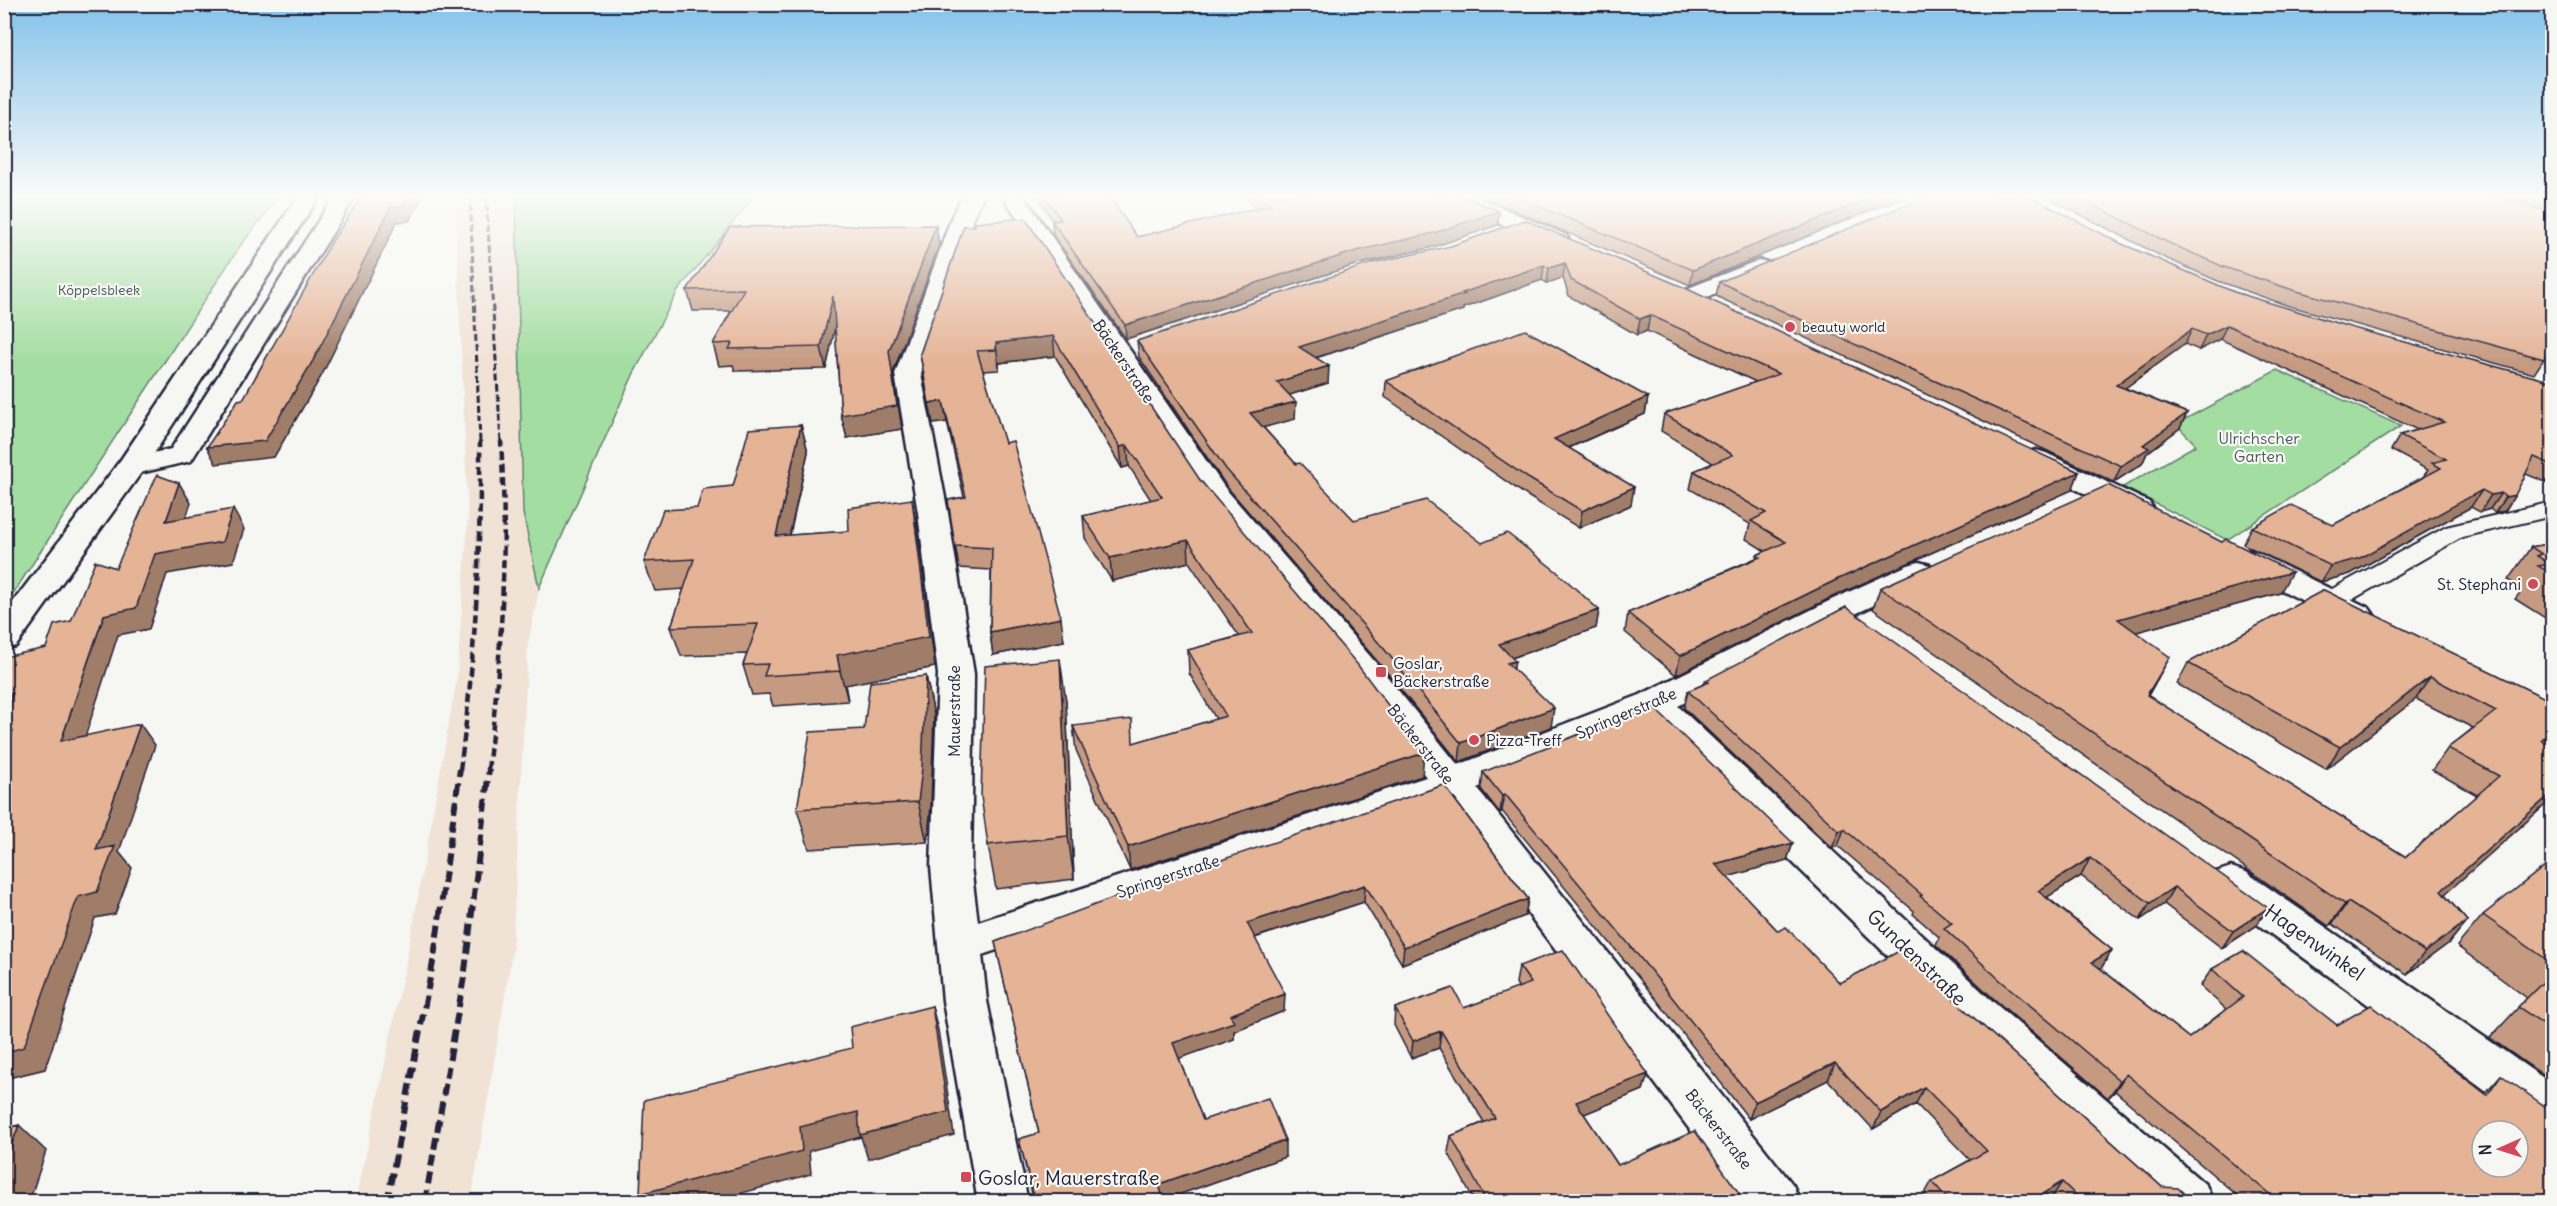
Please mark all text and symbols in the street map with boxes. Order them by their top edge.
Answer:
park label: Köppelsbleek [58,281,140,299]
street label: Bäckerstraße [1089,315,1159,407]
place label: beauty world [1802,318,1885,336]
marker: beauty world [1783,320,1797,334]
park label: Ulrichscher Garten [2218,428,2300,466]
place label: St. Stephani [2437,574,2521,594]
marker: St. Stephani [2526,577,2540,591]
place label: Goslar, Bäckerstraße [1393,653,1489,691]
street label: Mauerstraße [944,665,964,757]
marker: Goslar, Bäckerstraße [1374,665,1388,679]
street label: Springerstraße [1573,683,1679,743]
street label: Bäckerstraße [1383,700,1459,788]
place label: Pizza-Treff [1486,730,1562,750]
marker: Pizza-Treff [1467,733,1481,747]
street label: Springerstraße [1114,850,1222,902]
street label: Hagenwinkel [2260,898,2370,986]
street label: Gundenstraße [1862,903,1972,1011]
street label: Bäckerstraße [1681,1085,1757,1173]
north arrow [2470,1119,2530,1179]
text: N [2475,1144,2495,1156]
place label: Goslar, Mauerstraße [978,1165,1159,1190]
marker: Goslar, Mauerstraße [959,1170,973,1184]

